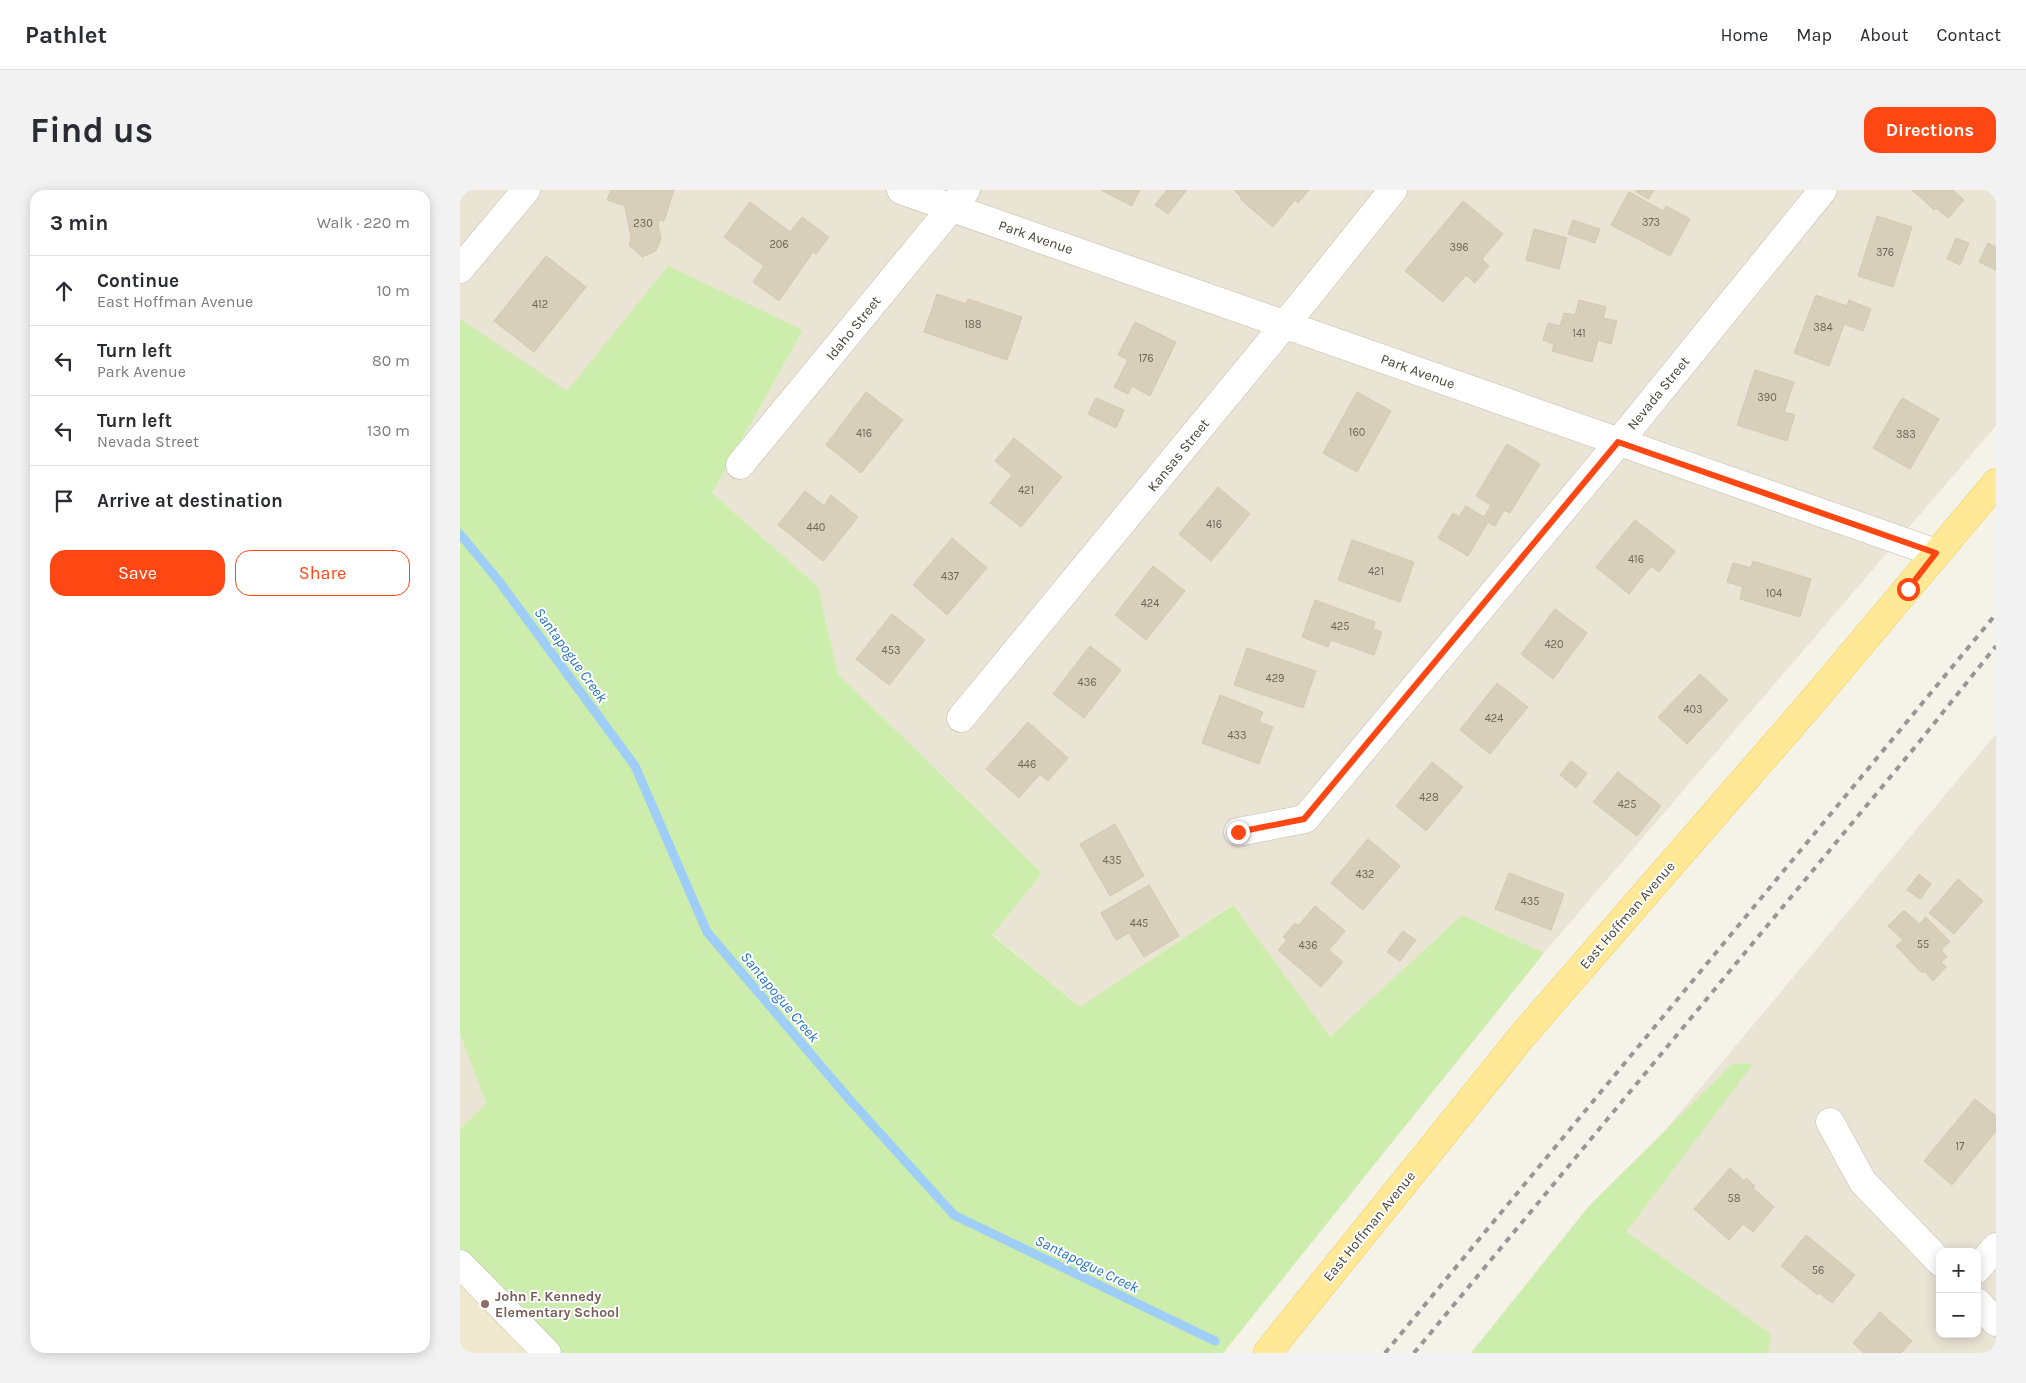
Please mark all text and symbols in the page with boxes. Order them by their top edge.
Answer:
text: Pathlet [25,21,107,49]
text: Home [1720,24,1768,46]
text: Map [1796,24,1832,46]
text: About [1860,24,1909,46]
text: Contact [1937,24,2001,46]
button: Directions [1864,107,1996,153]
text: Find us [30,110,153,151]
text: 3 min [50,211,108,235]
text: Walk · 220 m [317,213,410,232]
house number: 373 [1642,216,1660,229]
house number: 230 [633,217,653,230]
street label: Park Avenue [996,217,1075,258]
house number: 206 [769,238,789,251]
house number: 396 [1449,241,1469,254]
house number: 376 [1876,246,1894,259]
text: Continue [97,270,179,292]
icon: ahead [50,277,78,305]
text: 10 m [376,281,410,300]
text: East Hoffman Avenue [97,292,253,311]
street label: Idaho Street [822,293,884,364]
house number: 412 [532,298,548,311]
house number: 188 [964,318,982,331]
house number: 384 [1813,321,1833,334]
house number: 141 [1572,327,1586,340]
text: Turn left [97,340,172,362]
icon: left [50,347,78,375]
street label: Park Avenue [1378,350,1457,393]
text: 80 m [372,351,410,370]
house number: 176 [1138,352,1154,365]
street label: Nevada Street [1624,353,1693,433]
text: Park Avenue [97,362,186,381]
house number: 390 [1757,391,1777,404]
text: Turn left [97,410,172,432]
street label: Kansas Street [1144,415,1213,495]
icon: left [50,417,78,445]
text: 130 m [367,421,410,440]
house number: 160 [1349,426,1365,439]
house number: 416 [856,427,872,440]
house number: 383 [1896,428,1916,441]
text: Nevada Street [97,432,199,451]
house number: 421 [1018,484,1034,497]
icon: arrive [50,487,78,515]
text: Arrive at destination [97,490,283,512]
house number: 416 [1206,518,1222,531]
house number: 440 [807,521,825,534]
button: Save [50,550,225,596]
button: Share [235,550,410,596]
house number: 416 [1628,553,1644,566]
house number: 421 [1368,565,1384,578]
house number: 437 [941,570,959,583]
route start [1897,578,1920,601]
house number: 104 [1766,587,1782,600]
house number: 424 [1141,597,1159,610]
water label: Santapogue Creek [531,604,612,706]
house number: 425 [1331,620,1349,633]
house number: 420 [1544,638,1564,651]
house number: 453 [882,644,900,657]
house number: 429 [1266,672,1284,685]
house number: 436 [1078,676,1096,689]
house number: 403 [1683,703,1703,716]
house number: 424 [1485,712,1503,725]
house number: 433 [1227,729,1247,742]
house number: 446 [1018,758,1036,771]
house number: 428 [1419,791,1439,804]
house number: 425 [1618,798,1636,811]
route end [1227,821,1250,844]
house number: 435 [1103,854,1121,867]
street label: East Hoffman Avenue [1576,858,1679,973]
house number: 432 [1355,868,1375,881]
house number: 435 [1521,895,1539,908]
house number: 445 [1130,917,1148,930]
house number: 55 [1917,938,1929,951]
house number: 436 [1299,939,1317,952]
water label: Santapogue Creek [737,948,823,1046]
house number: 17 [1956,1140,1964,1153]
street label: East Hoffman Avenue [1320,1168,1419,1285]
house number: 58 [1728,1192,1741,1205]
water label: Santapogue Creek [1032,1231,1142,1297]
map controls [1936,1248,1981,1338]
button: + [1936,1248,1981,1293]
house number: 56 [1812,1264,1824,1277]
place label: John F. Kennedy Elementary School [495,1288,619,1321]
button: − [1936,1293,1981,1338]
marker: John F. Kennedy Elementary School [479,1298,491,1310]

